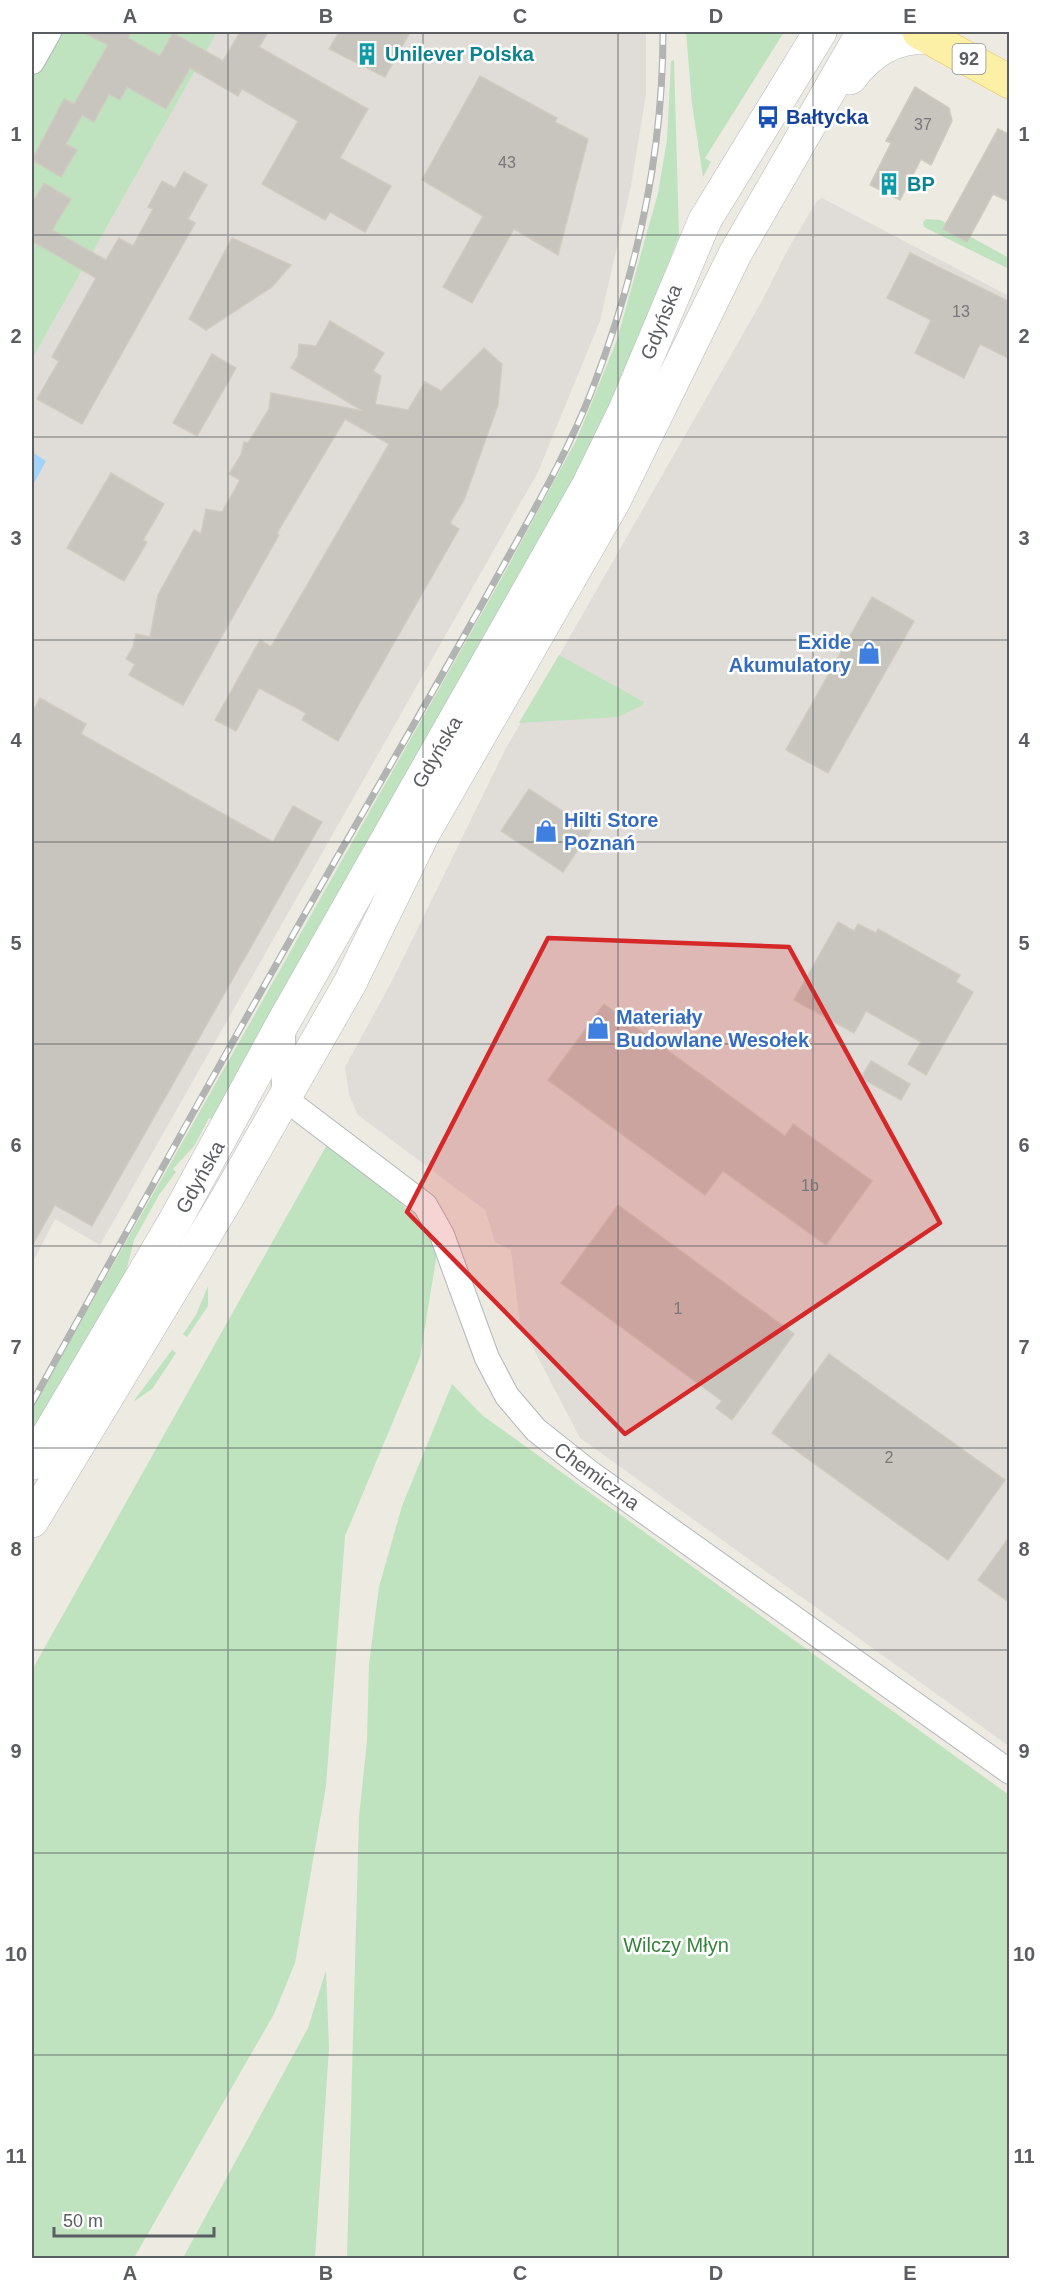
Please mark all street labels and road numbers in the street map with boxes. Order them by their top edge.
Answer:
road number: 92 [952,44,986,74]
street label: Gdyńska [636,280,686,363]
street label: Gdyńska [408,712,467,792]
street label: Gdyńska [171,1136,229,1217]
street label: Chemiczna [550,1438,645,1515]

